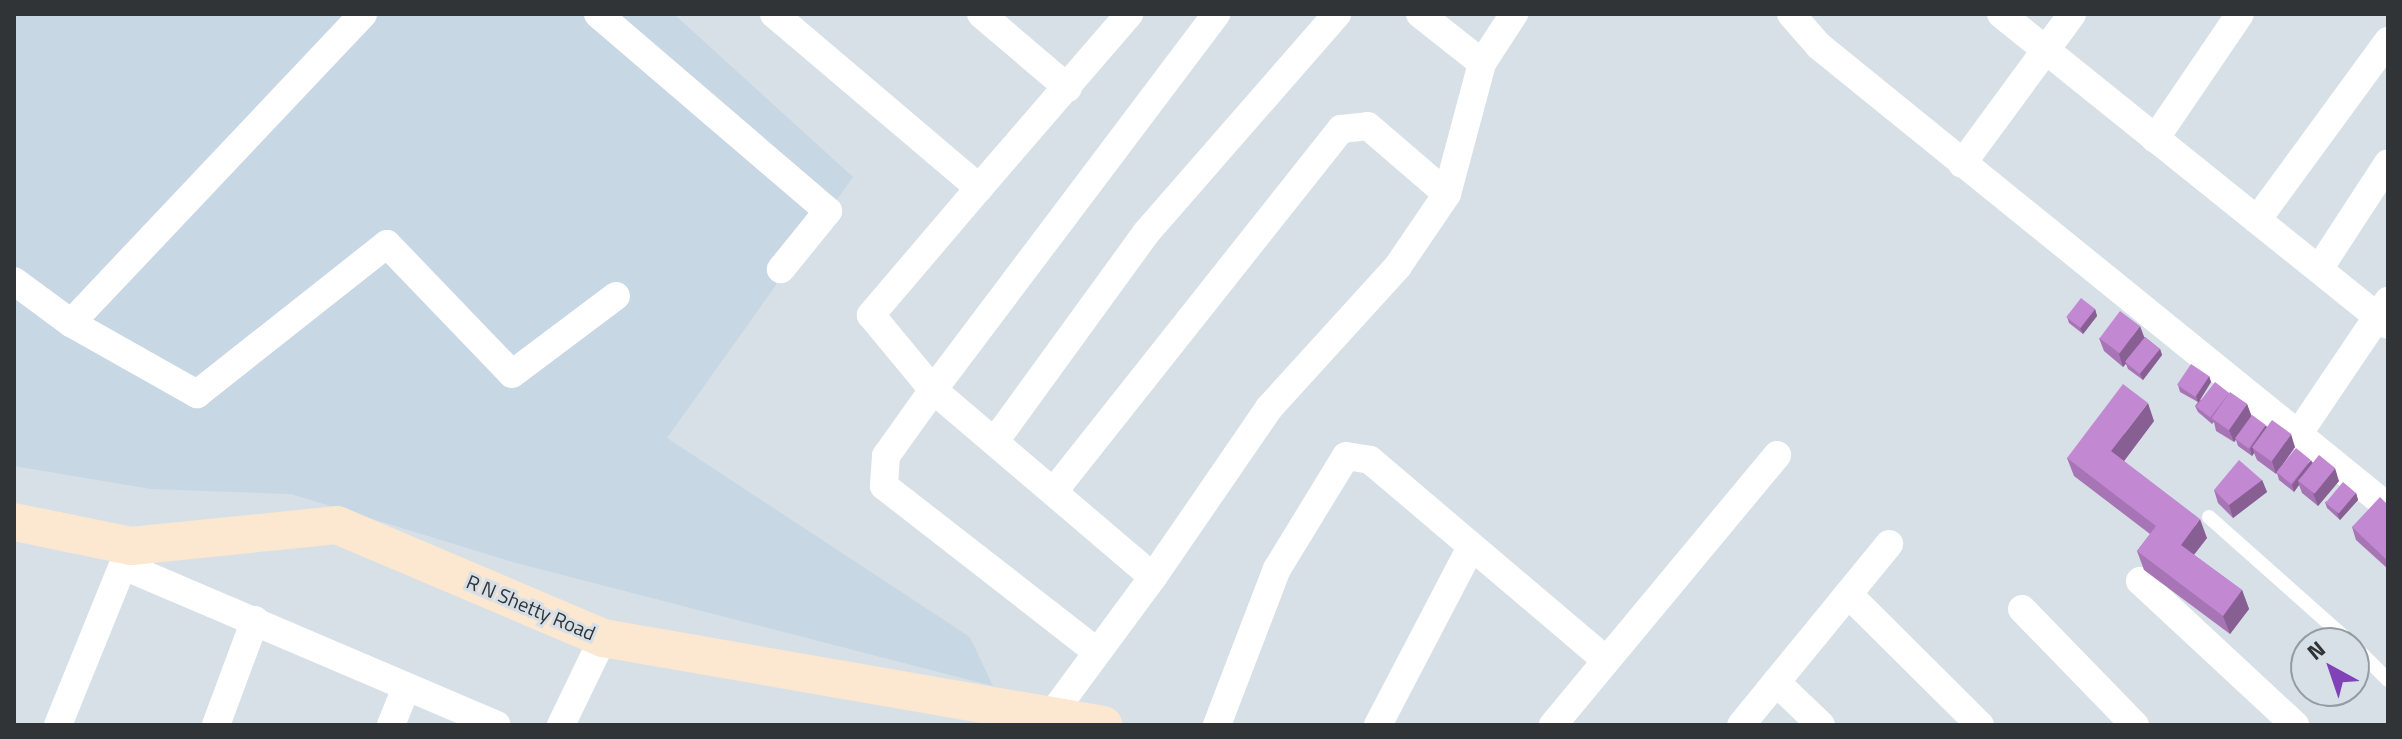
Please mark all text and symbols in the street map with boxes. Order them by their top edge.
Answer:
street label: R N Shetty Road [463,569,599,645]
north arrow [2290,627,2370,707]
text: N [2299,632,2333,668]

